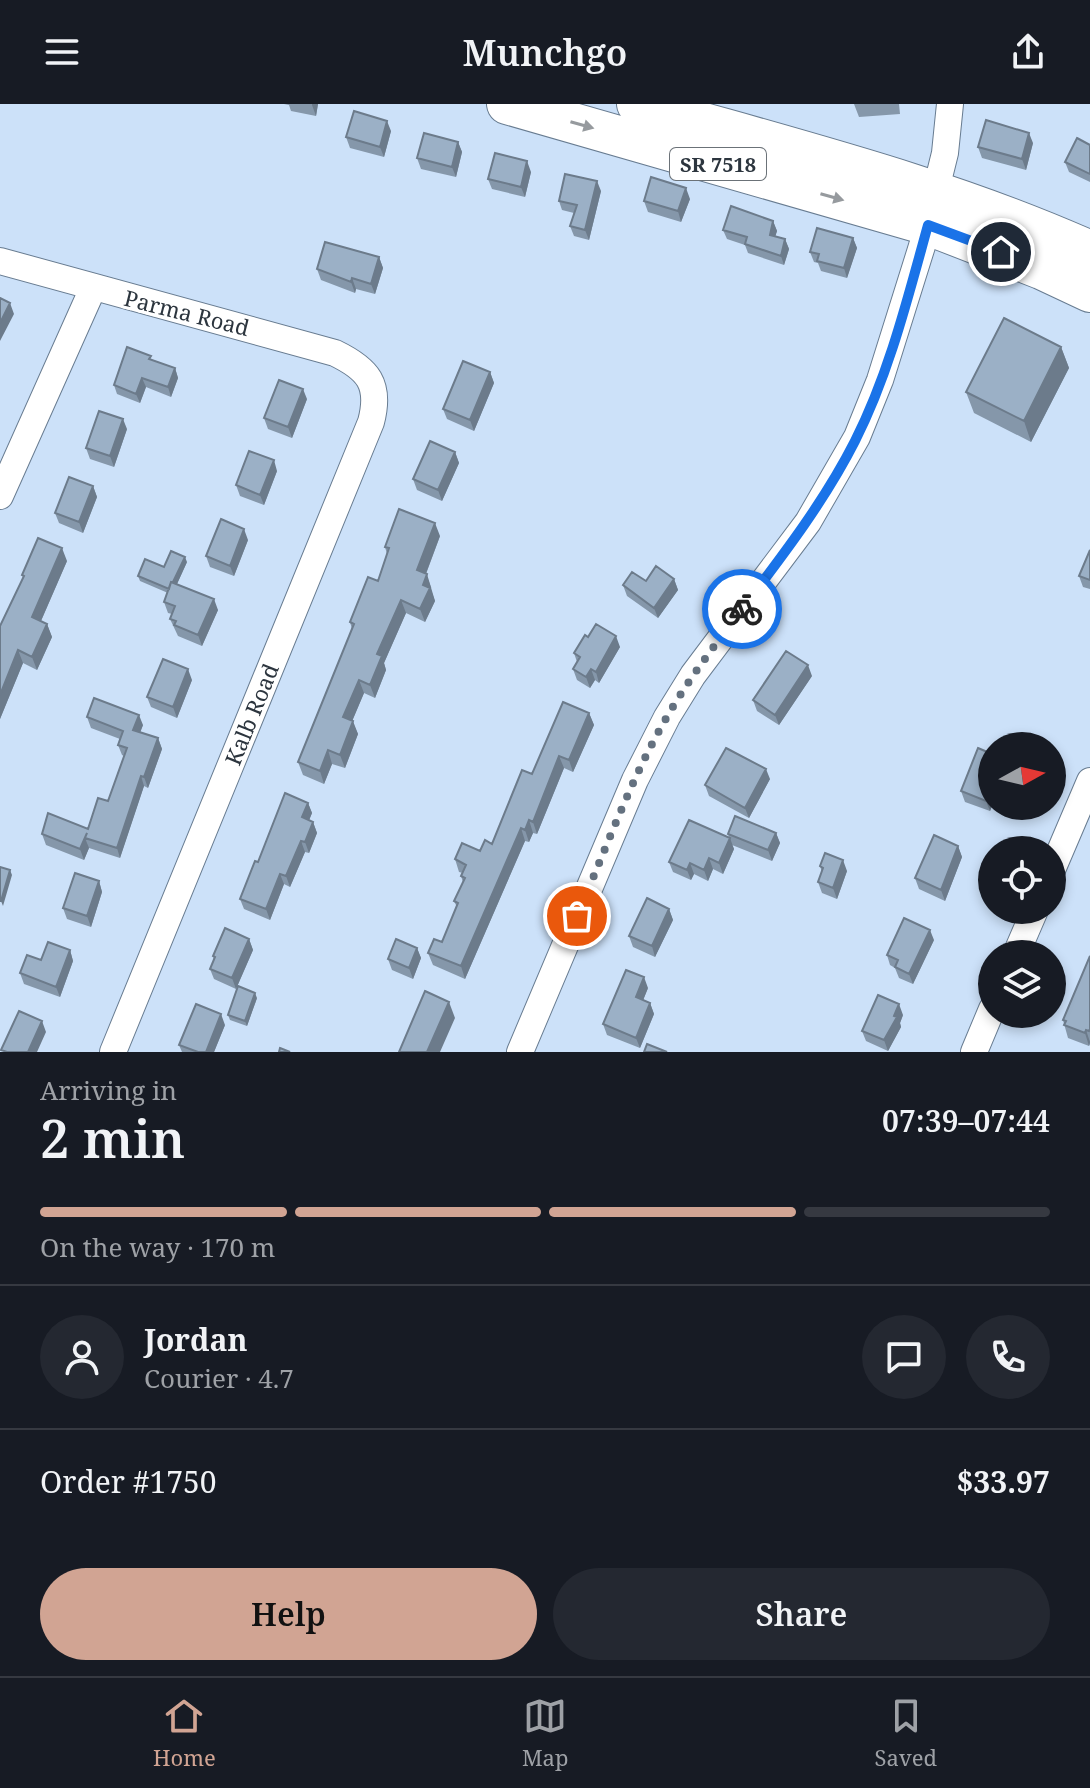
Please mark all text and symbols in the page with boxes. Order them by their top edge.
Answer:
text: Munchgo [463,28,627,77]
icon: menu [40,30,84,74]
icon: share [1006,30,1050,74]
one-way arrow [570,120,595,132]
road number: SR 7518 [670,148,766,180]
one-way arrow [821,191,845,204]
pin [967,218,1035,286]
icon: home [979,230,1023,274]
street label: Parma Road [121,282,253,342]
courier [702,569,782,649]
icon: bike [720,587,764,631]
street label: Kalb Road [217,658,285,769]
north arrow [978,732,1066,820]
map controls [978,732,1066,1028]
button: locate [978,836,1066,924]
pin [543,882,611,950]
icon: bag [555,894,599,938]
button: layers [978,940,1066,1028]
text: Arriving in [40,1072,177,1108]
text: 07:39–07:44 [882,1100,1050,1141]
text: 2 min [40,1102,185,1173]
text: On the way · 170 m [40,1229,275,1265]
button: person [40,1315,124,1399]
button: chat [862,1315,946,1399]
button: phone [966,1315,1050,1399]
text: Jordan [144,1319,247,1360]
text: Courier · 4.7 [144,1360,294,1396]
text: Order #1750 [40,1461,217,1502]
text: $33.97 [956,1461,1050,1502]
button: Help [40,1568,537,1660]
button: Share [553,1568,1050,1660]
tab: Home [153,1694,216,1772]
tab: Map [522,1694,568,1772]
tab: Saved [875,1694,937,1772]

